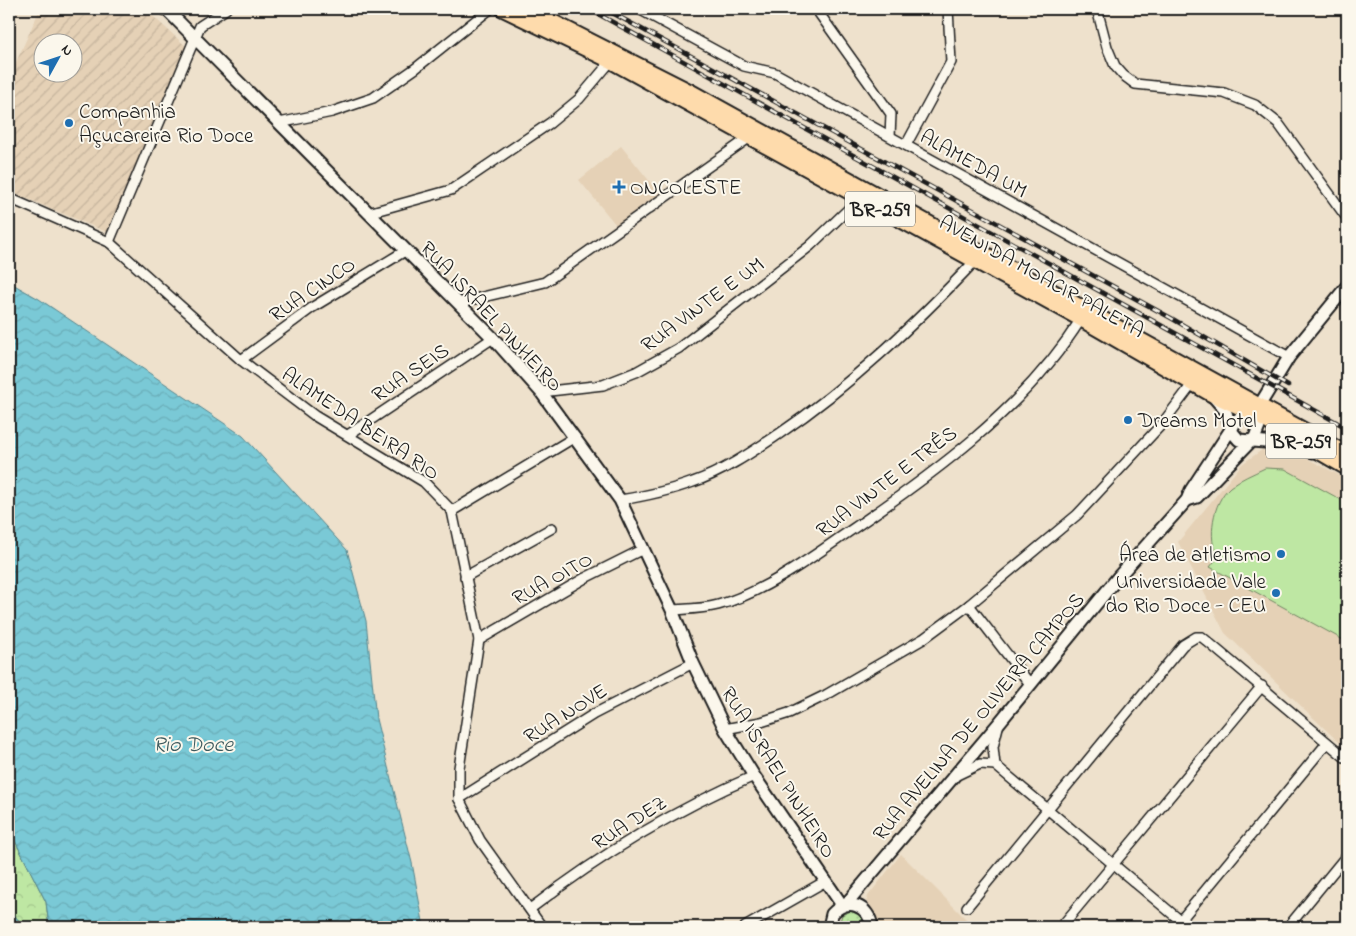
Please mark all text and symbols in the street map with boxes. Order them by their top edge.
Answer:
north arrow [32,32,82,82]
text: N [56,40,78,61]
place label: Companhia Açucareira Rio Doce [79,98,254,152]
marker: Companhia Açucareira Rio Doce [63,117,75,129]
street label: ALAMEDA UM [914,123,1032,207]
place label: ONCOLESTE [630,174,741,204]
marker: ONCOLESTE [612,180,626,194]
road number: BR-259 [845,192,915,226]
street label: AVENIDA MOACIR PALETA [933,209,1149,347]
street label: RUA ISRAEL PINHEIRO [412,235,569,400]
street label: RUA CINCO [264,251,362,331]
street label: RUA VINTE E UM [635,251,771,361]
street label: RUA SEIS [366,337,456,411]
street label: ALAMEDA BEIRA RIO [275,361,445,489]
place label: Dreams Motel [1137,407,1257,437]
marker: Dreams Motel [1122,414,1134,426]
street label: RUA VINTE E TRÊS [810,419,964,546]
road number: BR-259 [1266,424,1336,458]
place label: Área de atletismo [1119,540,1271,571]
street label: RUA OITO [507,545,599,614]
marker: Área de atletismo [1275,548,1287,560]
place label: Universidade Vale do Rio Doce - CEU [1105,568,1267,622]
street label: RUA AVELINA DE OLIVEIRA CAMPOS [866,587,1093,848]
marker: Universidade Vale do Rio Doce - CEU [1270,587,1282,599]
street label: RUA NOVE [518,677,614,752]
street label: RUA ISRAEL PINHEIRO [712,681,842,865]
water label: Rio Doce [153,730,234,762]
street label: RUA DEZ [587,789,673,858]

